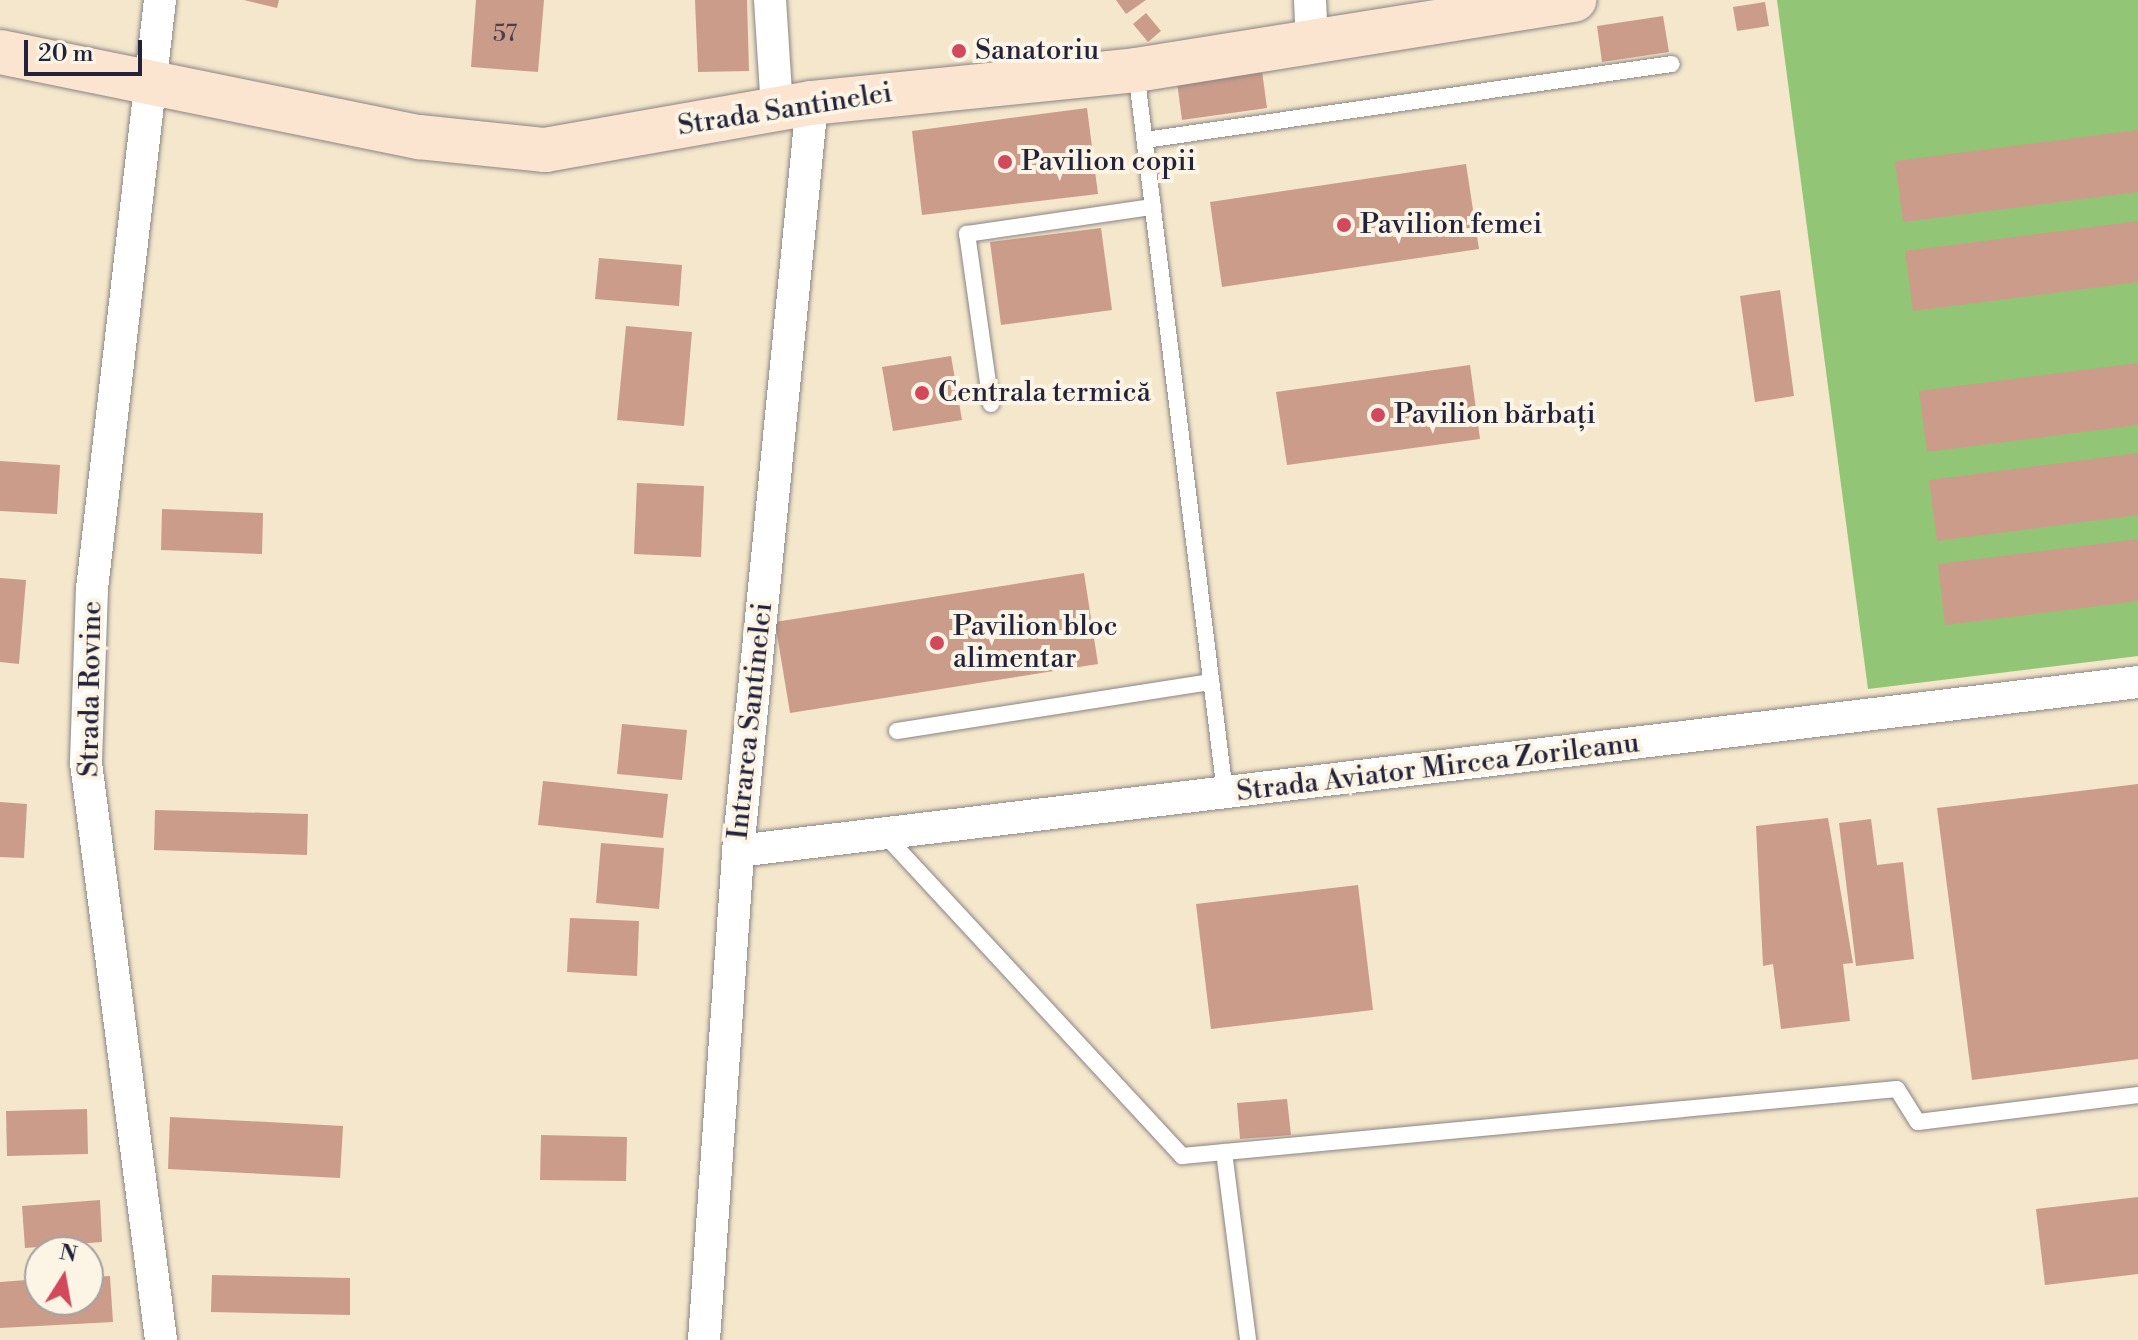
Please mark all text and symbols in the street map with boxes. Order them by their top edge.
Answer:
house number: 57 [493,21,517,49]
scale bar [28,24,146,74]
place label: Sanatoriu [975,34,1099,68]
text: 20 m [38,39,94,69]
marker: Sanatoriu [950,42,968,60]
street label: Strada Santinelei [675,76,895,144]
place label: Pavilion copii [1021,145,1196,179]
marker: Pavilion copii [996,153,1014,171]
place label: Pavilion femei [1360,208,1542,242]
marker: Pavilion femei [1335,216,1353,234]
place label: Centrala termică [938,376,1151,410]
marker: Centrala termică [913,384,931,402]
place label: Pavilion bărbați [1394,398,1596,432]
marker: Pavilion bărbați [1369,406,1387,424]
street label: Strada Rovine [73,601,109,777]
street label: Intrarea Santinelei [722,601,780,841]
place label: Pavilion bloc alimentar [953,610,1118,676]
marker: Pavilion bloc alimentar [928,634,946,652]
street label: Strada Aviator Mircea Zorileanu [1235,727,1641,809]
north arrow [24,1236,104,1316]
text: N [57,1239,79,1269]

